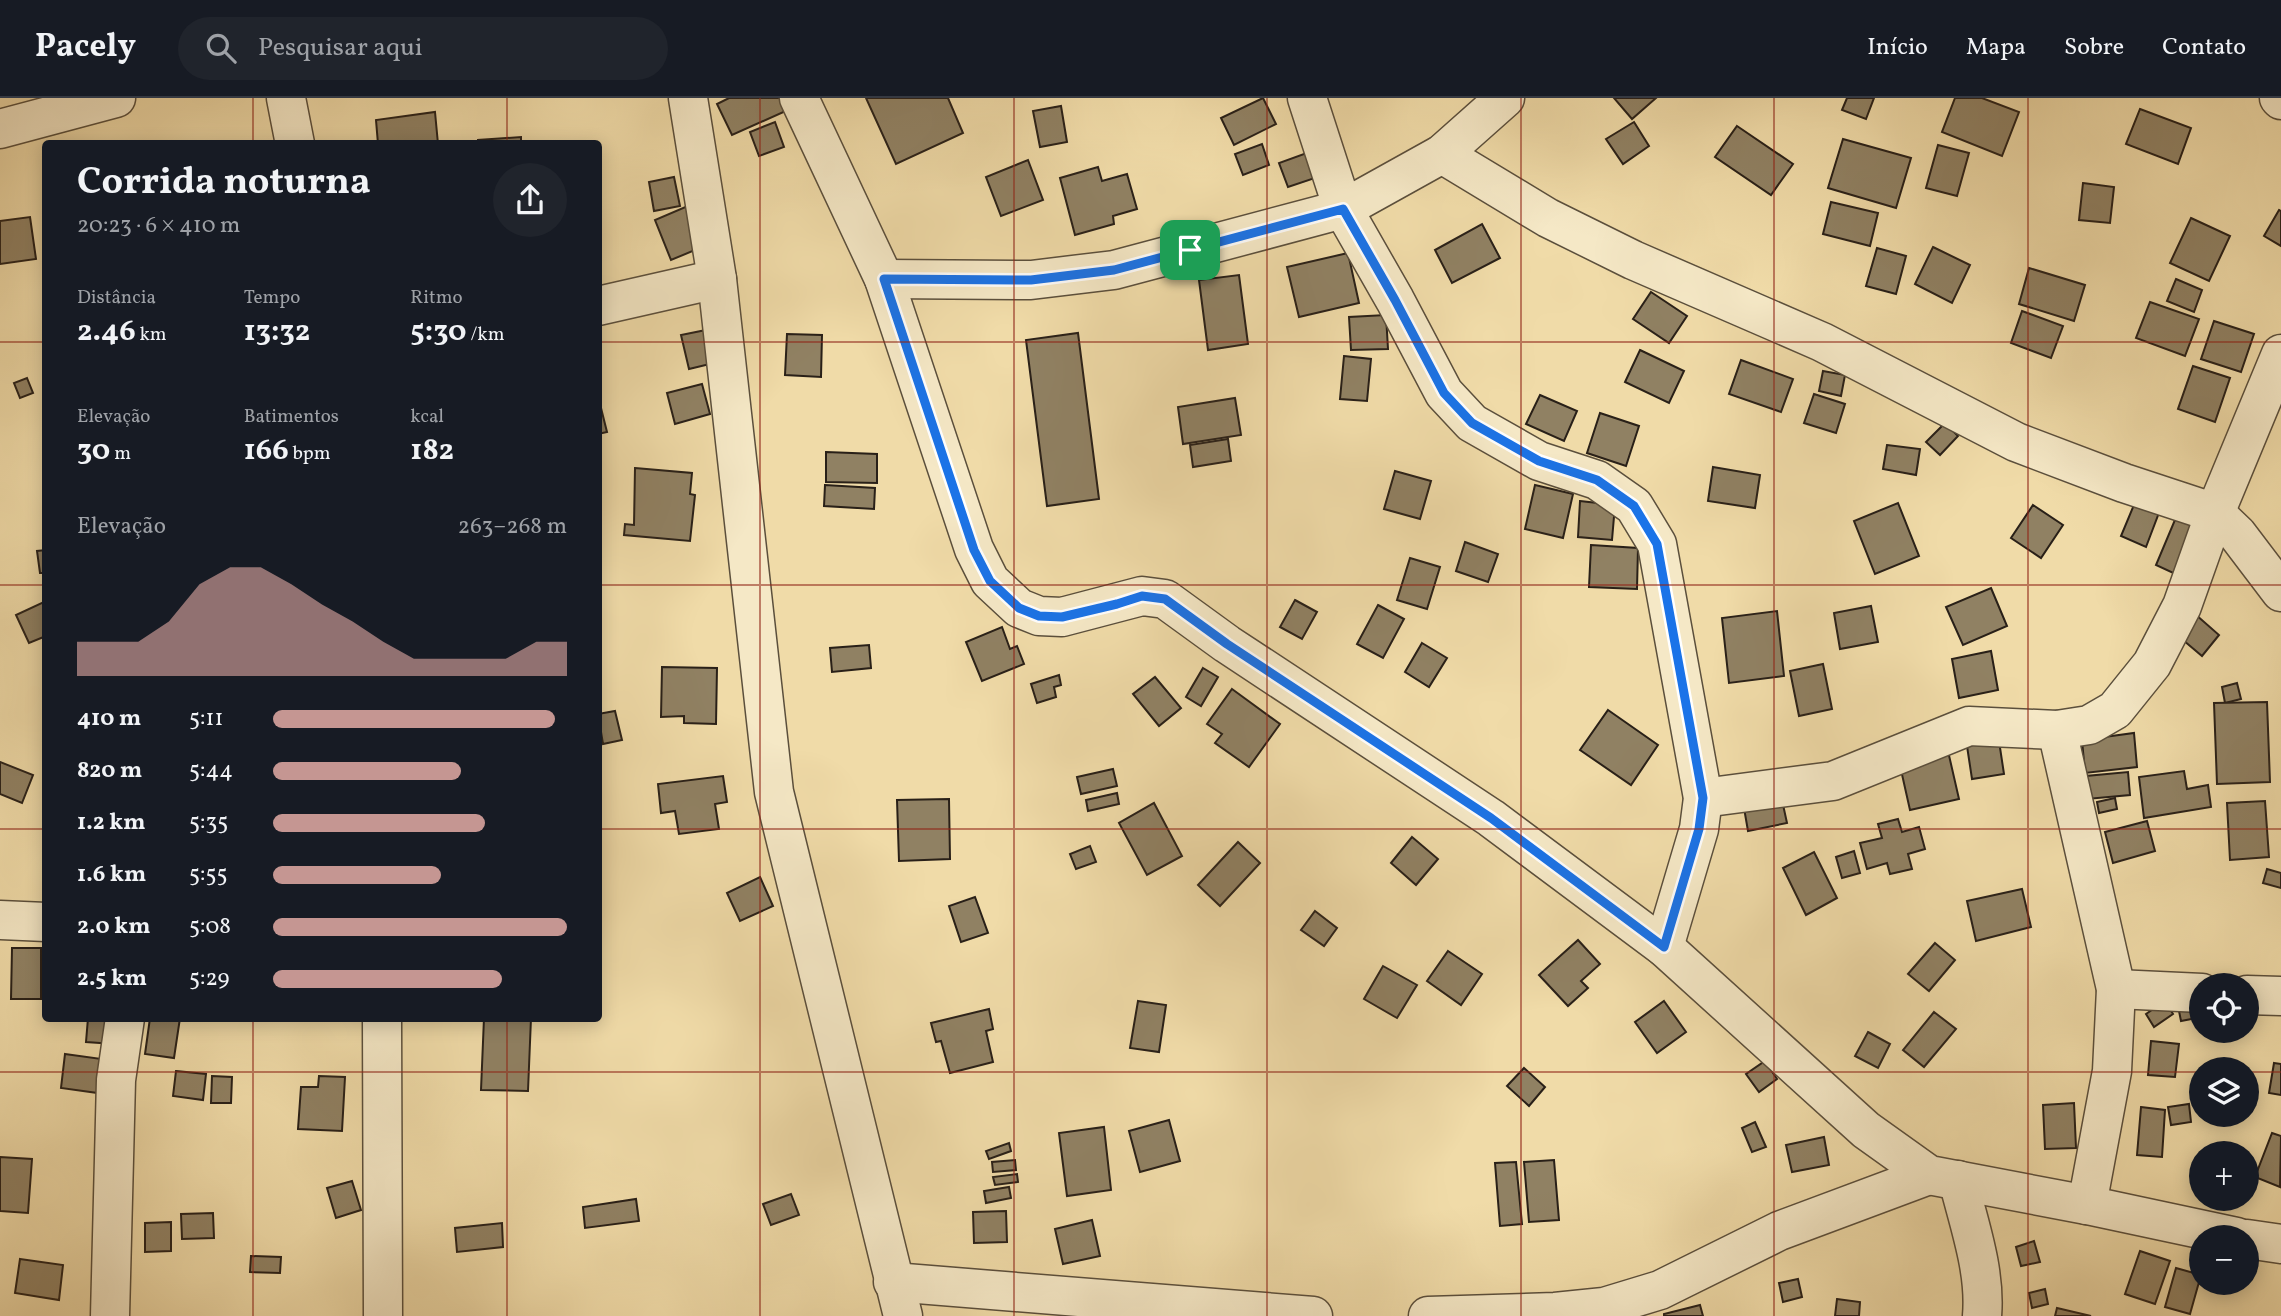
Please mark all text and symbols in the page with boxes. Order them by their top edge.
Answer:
search box [178,17,668,80]
text: Pacely [35,25,136,71]
icon: search [202,29,240,67]
text: Pesquisar aqui [258,30,423,66]
text: Início [1867,31,1928,65]
text: Mapa [1966,31,2026,65]
text: Sobre [2064,31,2124,65]
text: Contato [2162,31,2246,65]
text: Corrida noturna [77,157,371,210]
button: share [493,163,567,237]
text: 20:23 · 6 × 410 m [77,210,240,242]
pin [1160,220,1220,280]
icon: arrive [1171,231,1209,269]
text: Distância [77,285,156,311]
text: Tempo [244,285,300,311]
text: Ritmo [410,285,463,311]
text: 2.46 [77,311,136,353]
text: 13:32 [244,311,310,353]
text: 5:30 [410,311,467,353]
text: km [136,322,167,348]
text: /km [467,322,505,348]
text: Elevação [77,404,150,430]
text: Batimentos [244,404,339,430]
text: kcal [410,404,444,430]
text: 30 [77,430,110,472]
text: 166 [244,430,289,472]
text: 182 [410,430,454,472]
text: m [110,441,131,467]
text: bpm [289,441,331,467]
text: Elevação [77,511,166,543]
text: 263–268 m [458,511,567,543]
text: 410 m [77,703,141,735]
text: 5:11 [189,703,223,735]
text: 820 m [77,755,142,787]
text: 5:44 [189,755,233,787]
text: 1.2 km [77,807,146,839]
text: 5:35 [189,807,228,839]
text: 1.6 km [77,859,146,891]
text: 5:55 [189,859,228,891]
text: 2.0 km [77,911,150,943]
text: 5:08 [189,911,231,943]
text: 2.5 km [77,963,147,995]
text: 5:29 [189,963,230,995]
map controls [2189,973,2259,1295]
button: locate [2189,973,2259,1043]
button: layers [2189,1057,2259,1127]
button: + [2189,1141,2259,1211]
button: − [2189,1225,2259,1295]

